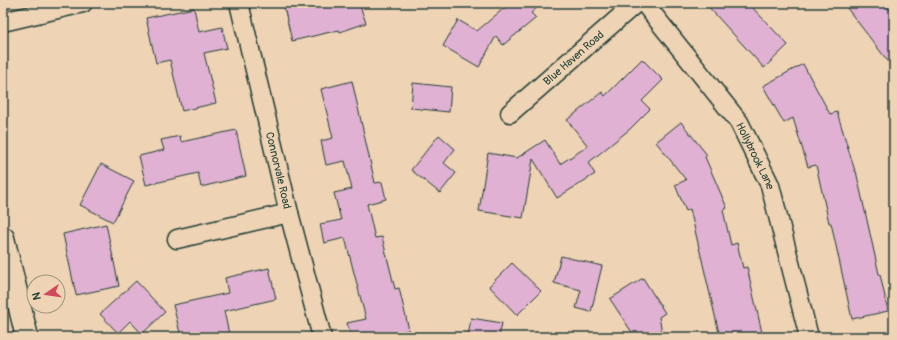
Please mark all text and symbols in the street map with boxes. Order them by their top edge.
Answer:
street label: Blue Haven Road [541,28,606,88]
street label: Hollybrook Lane [733,120,777,191]
street label: Connorvale Road [263,131,294,210]
north arrow [26,274,66,314]
text: N [29,291,44,301]

